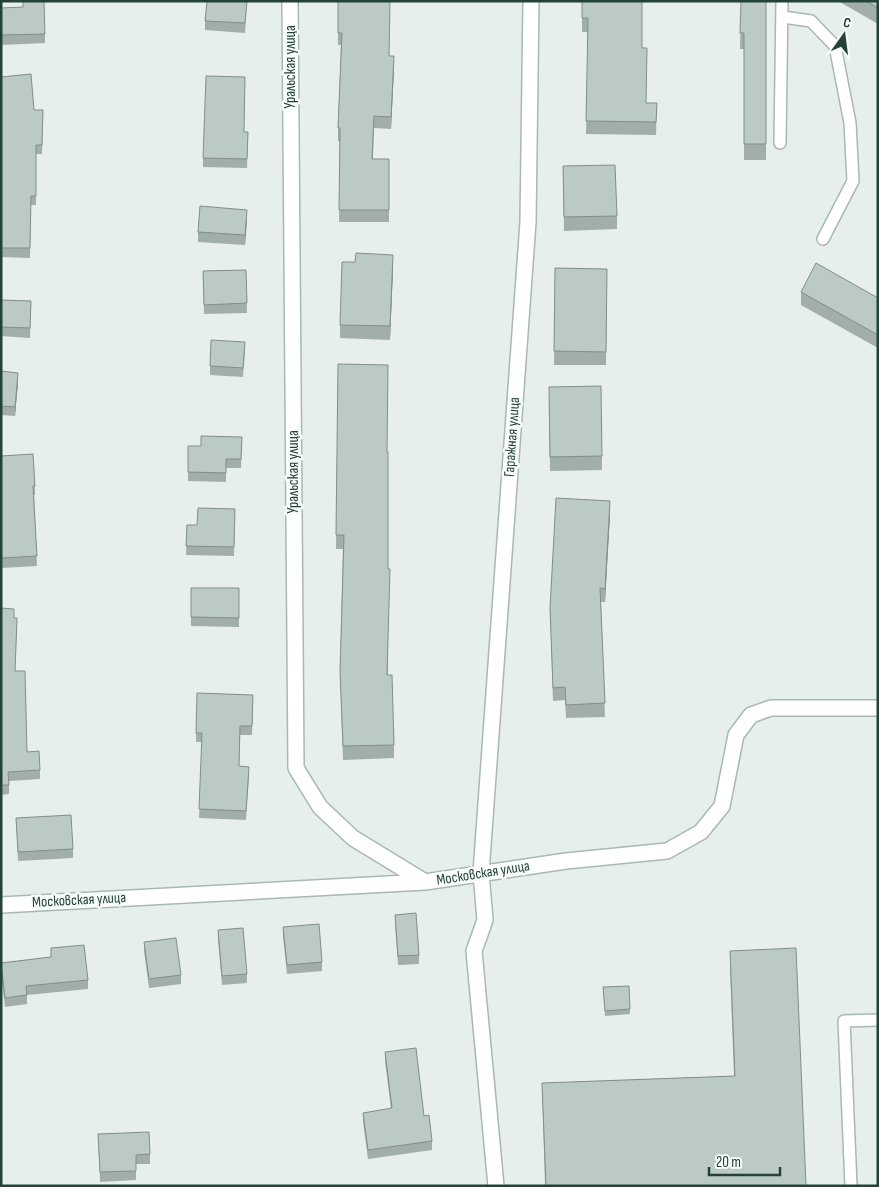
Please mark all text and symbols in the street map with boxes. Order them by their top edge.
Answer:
north arrow [819,10,869,60]
text: С [841,14,853,32]
street label: Уральская улица [281,25,300,109]
street label: Гаражная улица [500,396,524,478]
street label: Уральская улица [284,430,303,514]
street label: Московская улица [435,856,531,890]
street label: Московская улица [32,888,127,912]
scale bar [709,1144,780,1176]
text: 20 m [716,1153,741,1172]

